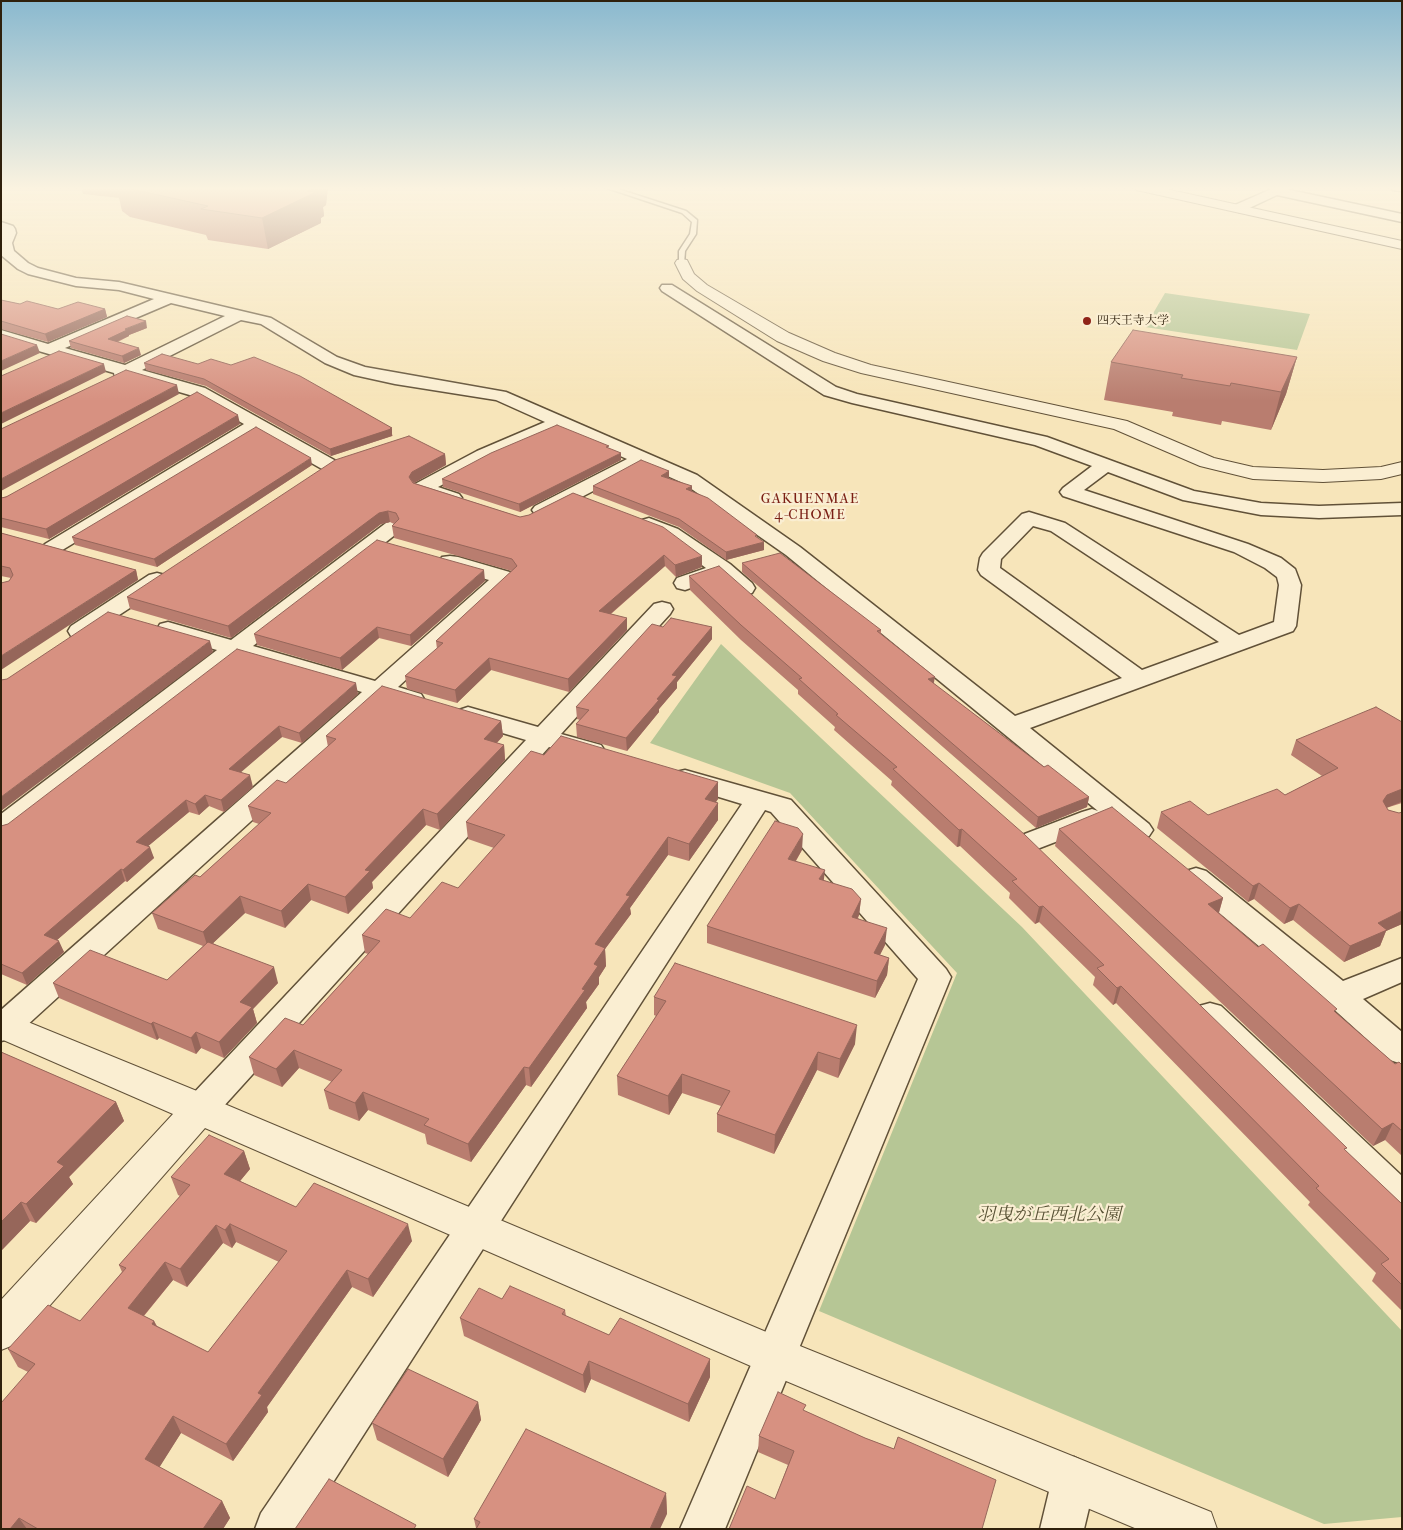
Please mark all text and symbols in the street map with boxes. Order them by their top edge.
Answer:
place label: 四天王寺大学 [1097,314,1169,328]
marker: 四天王寺大学 [1081,315,1093,327]
district label: GAKUENMAE 4-CHOME [760,492,860,524]
park label: 羽曳が丘西北公園 [977,1205,1121,1227]

